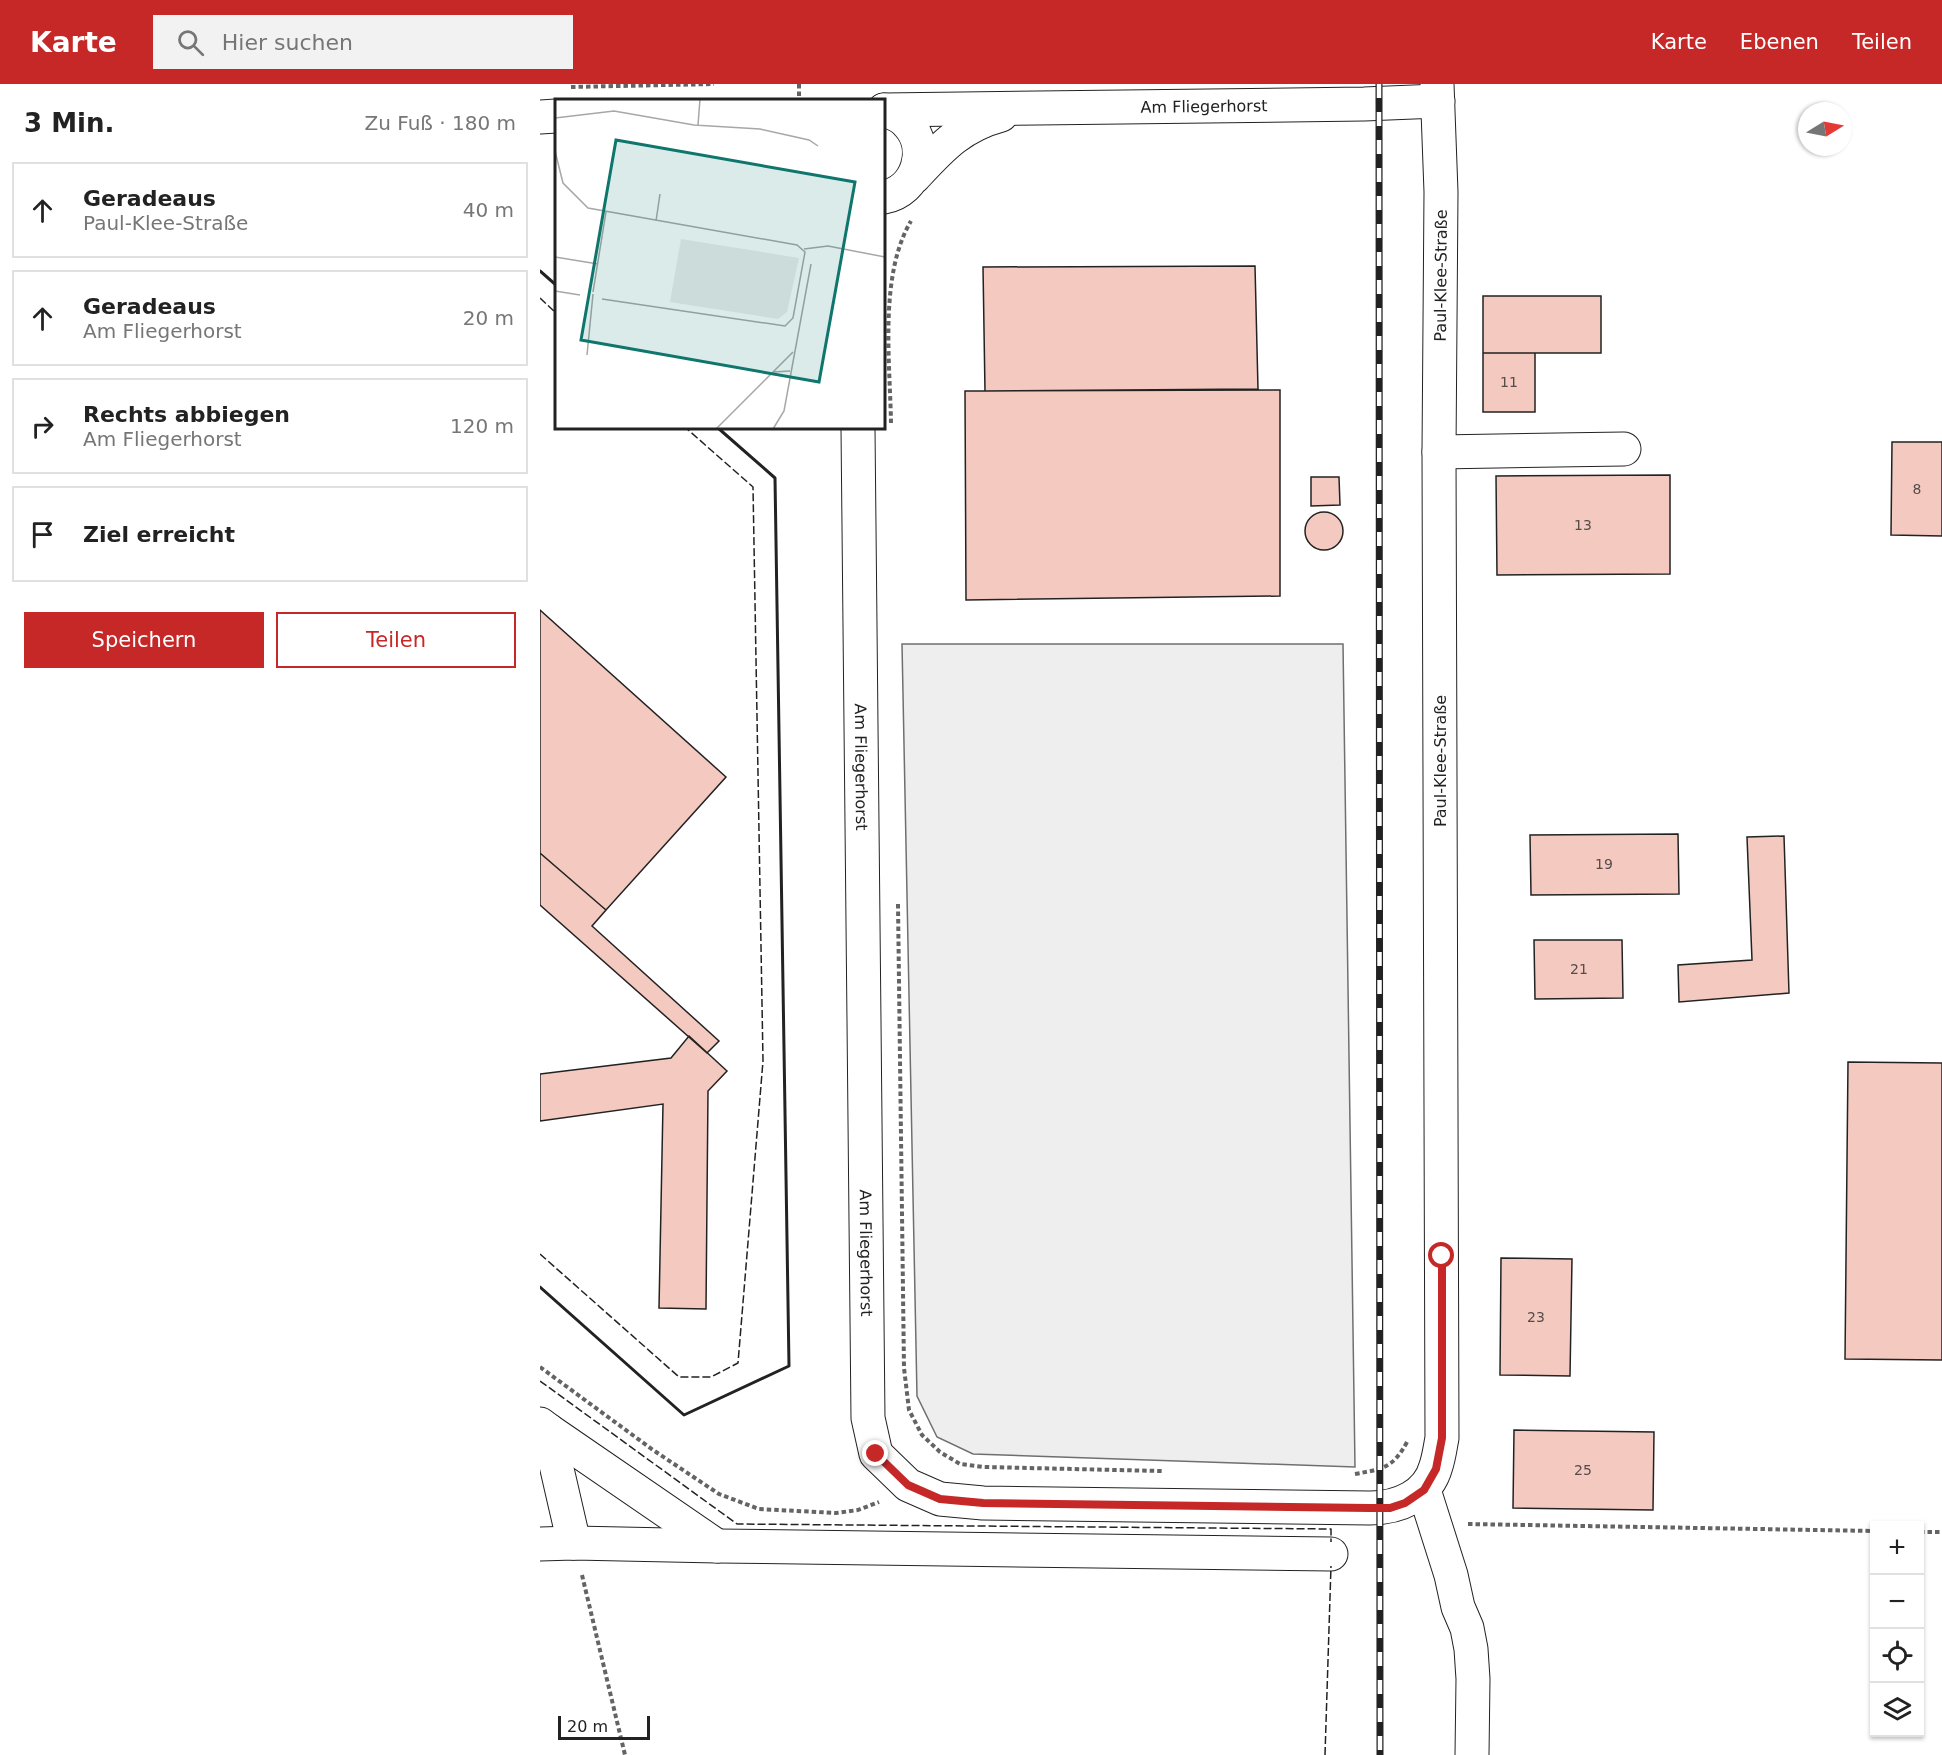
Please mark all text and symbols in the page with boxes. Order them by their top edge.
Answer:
search box [153,15,573,69]
text: Karte [30,26,117,59]
icon: search [174,26,207,59]
text: Hier suchen [222,30,353,55]
text: Karte [1651,30,1707,54]
text: Ebenen [1740,30,1819,54]
text: Teilen [1852,30,1912,54]
street label: Am Fliegerhorst [1140,96,1268,116]
inset map [555,99,885,429]
north arrow [1798,102,1852,156]
text: 3 Min. [24,108,114,138]
text: Zu Fuß · 180 m [364,111,516,135]
text: Geradeaus [83,186,216,211]
icon: ahead [26,194,59,227]
text: 40 m [463,198,514,222]
street label: Paul-Klee-Straße [1430,209,1450,342]
text: Paul-Klee-Straße [83,211,248,235]
text: Geradeaus [83,294,216,319]
icon: ahead [26,302,59,335]
text: 20 m [463,306,514,330]
text: Am Fliegerhorst [83,319,242,343]
house number: 11 [1500,374,1518,390]
text: Rechts abbiegen [83,402,290,427]
icon: right [26,410,59,443]
text: 120 m [450,414,514,438]
text: Am Fliegerhorst [83,427,242,451]
house number: 8 [1913,481,1921,497]
house number: 13 [1574,517,1592,533]
icon: arrive [26,518,59,551]
text: Ziel erreicht [83,522,235,547]
button: Speichern [24,612,264,668]
button: Teilen [276,612,516,668]
street label: Paul-Klee-Straße [1431,695,1450,827]
street label: Am Fliegerhorst [851,703,872,831]
house number: 19 [1595,856,1613,872]
house number: 21 [1570,961,1588,977]
street label: Am Fliegerhorst [856,1189,876,1317]
route start [1428,1242,1454,1268]
house number: 23 [1527,1309,1545,1325]
route end [862,1440,888,1466]
house number: 25 [1574,1462,1592,1478]
map controls [1870,1521,1924,1737]
button: + [1870,1521,1924,1575]
button: − [1870,1575,1924,1629]
button: locate [1870,1629,1924,1683]
button: layers [1870,1683,1924,1737]
scale bar [558,1713,650,1740]
text: 20 m [567,1717,608,1736]

